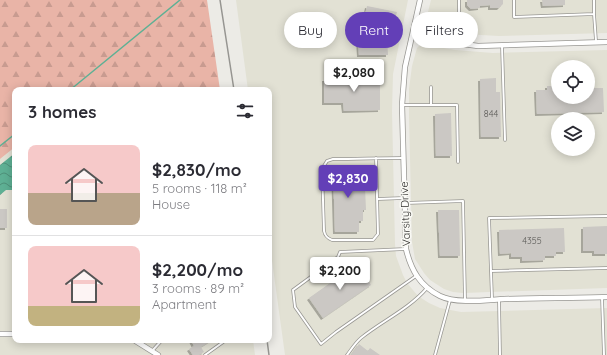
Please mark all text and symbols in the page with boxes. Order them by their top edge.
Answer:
chip: Buy [284,12,337,48]
chip: Rent [345,12,403,48]
chip: Filters [411,12,478,48]
pin: $2,080 [321,59,387,93]
map controls [551,60,595,156]
button: locate [551,60,595,104]
text: $2,080 [333,64,375,80]
icon: filters [234,100,256,122]
text: 3 homes [28,101,96,122]
house number: 844 [484,108,498,119]
button: layers [551,112,595,156]
text: $2,830/mo [152,159,241,180]
icon: home [60,161,108,209]
pin: $2,830 [315,165,381,199]
text: $2,830 [328,170,368,186]
text: 5 rooms · 118 m² [152,180,247,196]
street label: Varsity Drive [397,181,413,247]
text: House [152,196,190,212]
house number: 4355 [522,235,542,246]
pin: $2,200 [307,257,373,291]
text: $2,200/mo [152,259,243,280]
icon: home [60,262,108,310]
text: $2,200 [319,262,361,278]
text: 3 rooms · 89 m² [152,280,244,296]
text: Apartment [152,296,217,312]

